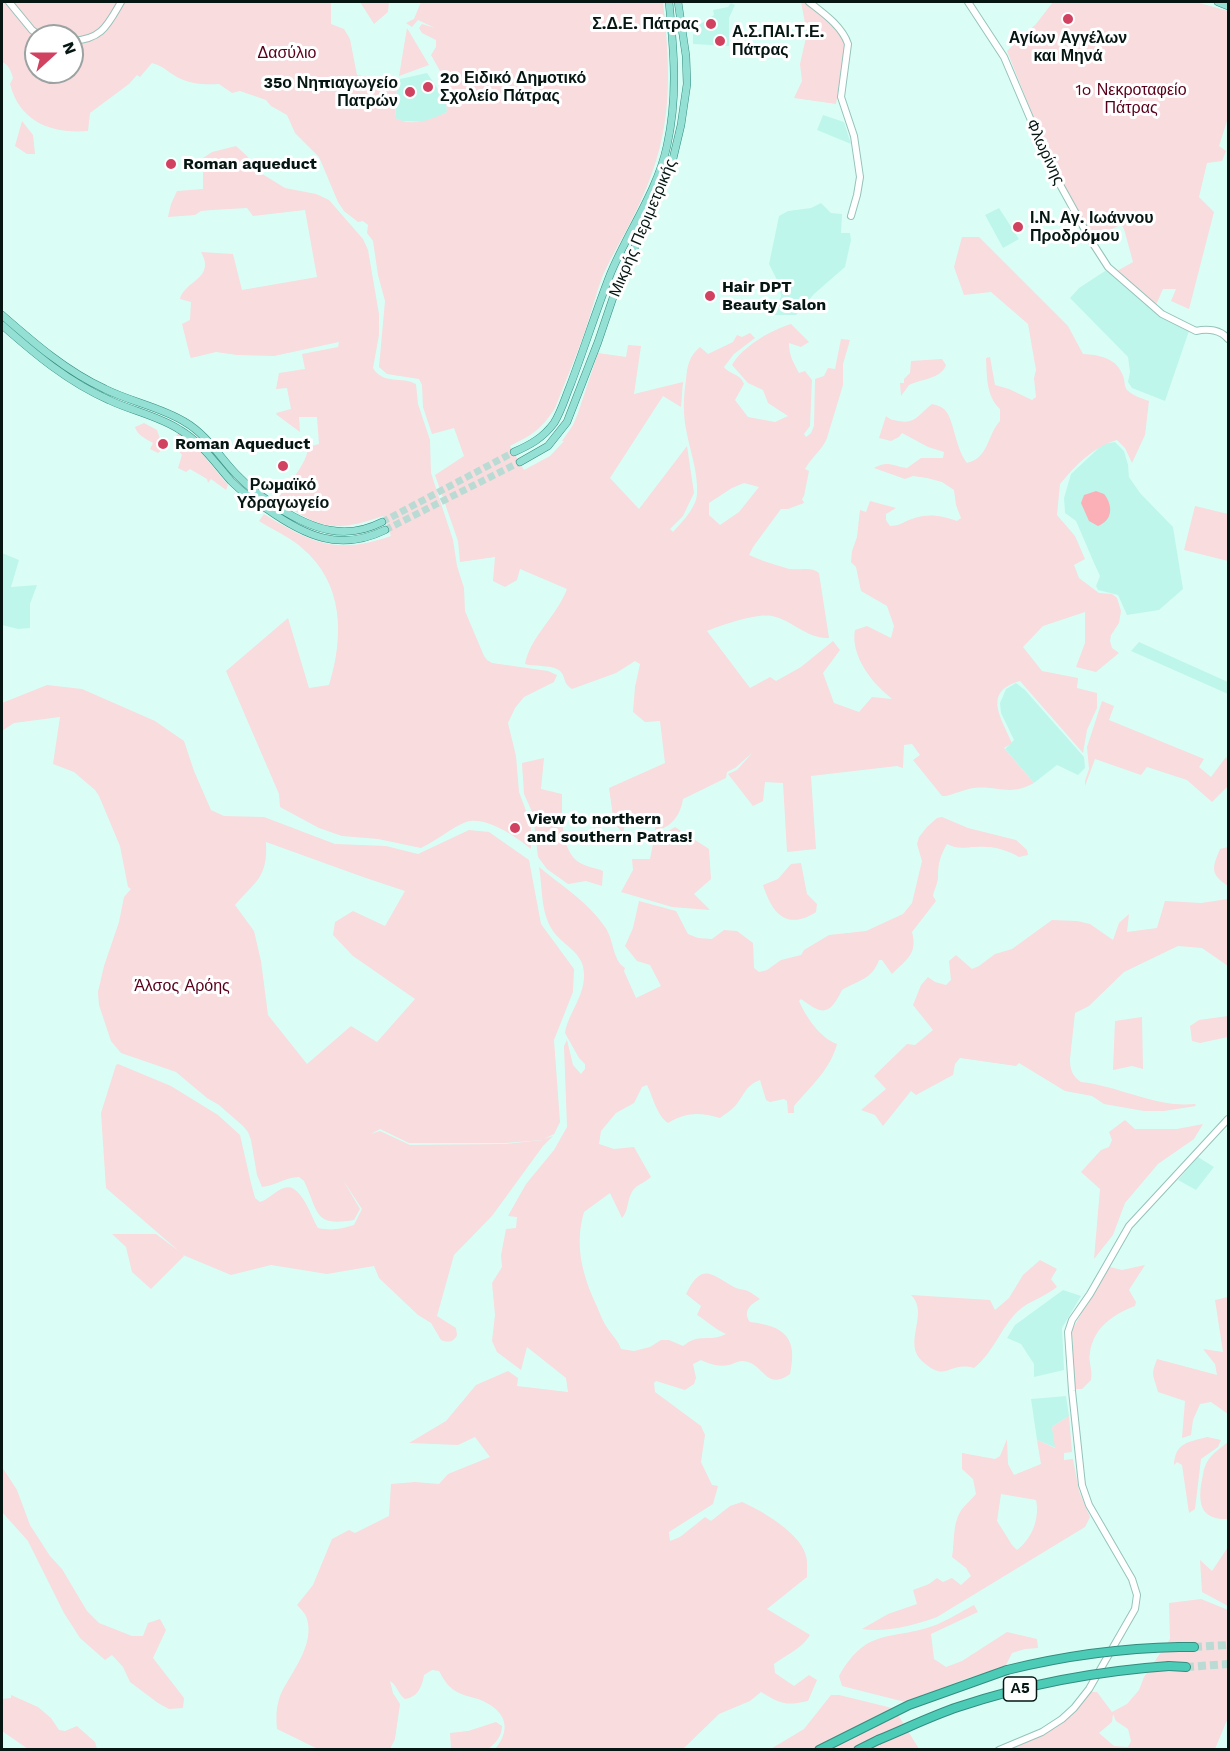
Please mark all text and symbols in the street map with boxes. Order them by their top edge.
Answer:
marker: Αγίων Αγγέλων και Μηνά [1061,12,1075,26]
place label: Σ.Δ.Ε. Πάτρας [592,14,699,34]
marker: Σ.Δ.Ε. Πάτρας [704,17,718,31]
place label: Α.Σ.ΠΑΙ.Τ.Ε. Πάτρας [732,22,824,60]
north arrow [24,24,84,84]
place label: Αγίων Αγγέλων και Μηνά [1009,28,1127,66]
marker: Α.Σ.ΠΑΙ.Τ.Ε. Πάτρας [713,34,727,48]
text: N [58,39,80,57]
park label: Δασύλιο [257,43,317,63]
place label: 2ο Ειδικό Δημοτικό Σχολείο Πάτρας [440,68,586,106]
place label: 35ο Νηπιαγωγείο Πατρών [263,73,398,111]
marker: 2ο Ειδικό Δημοτικό Σχολείο Πάτρας [421,80,435,94]
park label: 1o Νεκροταφείο Πάτρας [1075,80,1187,118]
marker: 35ο Νηπιαγωγείο Πατρών [403,85,417,99]
street label: Φλωρίνης [1021,116,1069,188]
place label: Roman aqueduct [183,154,317,174]
street label: Μικρής Περιμετρικής [605,156,681,300]
marker: Roman aqueduct [164,157,178,171]
place label: Ι.Ν. Αγ. Ιωάννου Προδρόμου [1030,208,1154,246]
marker: Ι.Ν. Αγ. Ιωάννου Προδρόμου [1011,220,1025,234]
place label: Hair DPT Beauty Salon [722,277,826,315]
marker: Hair DPT Beauty Salon [703,289,717,303]
place label: Roman Aqueduct [175,434,310,454]
marker: Roman Aqueduct [156,437,170,451]
marker: Ρωμαϊκό Υδραγωγείο [276,459,290,473]
place label: Ρωμαϊκό Υδραγωγείο [237,475,329,513]
place label: View to northern and southern Patras! [527,809,693,847]
marker: View to northern and southern Patras! [508,821,522,835]
park label: Άλσος Αρόης [134,976,230,996]
road number: Α5 [1004,1677,1036,1701]

